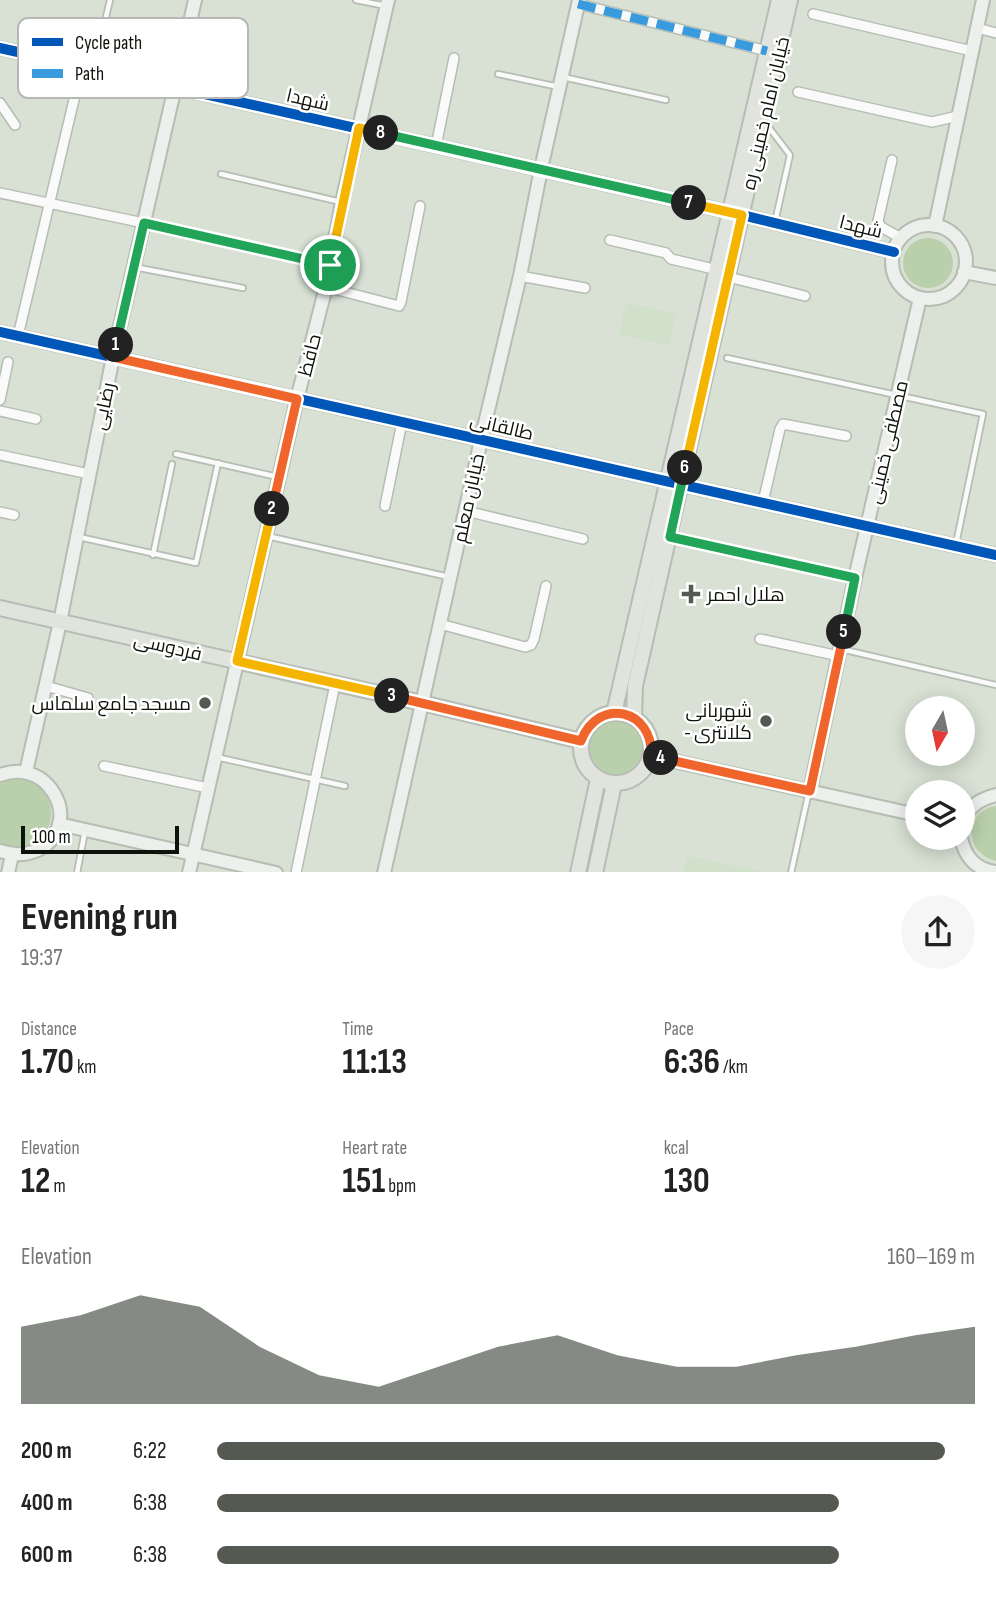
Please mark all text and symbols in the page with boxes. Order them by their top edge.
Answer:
legend [18,18,248,98]
text: Cycle path [75,32,142,55]
street label: خیابان امام خمینی ره [738,35,796,192]
text: Path [75,63,104,86]
street label: شهدا [284,84,331,117]
pin: 8 [364,116,398,150]
text: 8 [376,121,385,144]
pin: 7 [672,186,706,220]
text: 7 [684,191,693,214]
street label: شهدا [837,211,885,244]
pin [300,235,360,295]
icon: arrive [311,246,349,284]
pin: 1 [99,328,134,362]
street label: حافظ [294,332,327,379]
text: 1 [112,333,119,356]
street label: مصطفی خمینی [863,378,914,506]
street label: رضایی [88,380,121,432]
street label: طالقانی [468,409,536,446]
pin: 6 [668,450,702,486]
street label: خیابان معلم [449,452,491,545]
text: 6 [680,456,689,479]
pin: 2 [254,491,290,526]
text: 2 [267,497,276,520]
marker: هلال احمر [681,584,701,604]
place label: هلال احمر [706,584,785,607]
pin: 5 [826,614,862,650]
text: 5 [839,620,848,643]
street label: فردوسی [131,628,204,666]
pin: 3 [374,678,410,714]
text: 3 [387,684,396,707]
place label: مسجد جامع سلماس [31,693,191,717]
marker: مسجد جامع سلماس [197,695,213,711]
north arrow [905,696,975,766]
map controls [905,696,975,850]
place label: شهربانی - کلانتری [684,700,752,745]
marker: شهربانی - کلانتری [758,713,774,729]
pin: 4 [644,740,678,776]
text: 4 [656,746,665,769]
button: layers [905,780,975,850]
scale bar [21,824,178,855]
text: 100 m [32,826,71,849]
text: Evening run [21,895,178,940]
button: share [901,895,975,969]
text: 19:37 [21,944,62,972]
text: Distance [21,1018,77,1041]
text: Time [342,1018,373,1041]
text: Pace [664,1018,694,1041]
text: 1.70 [21,1041,74,1084]
text: 11:13 [342,1041,407,1084]
text: 6:36 [664,1041,720,1084]
text: km [74,1056,96,1079]
text: /km [720,1056,748,1079]
text: Elevation [21,1137,80,1160]
text: Heart rate [342,1137,407,1160]
text: kcal [664,1137,689,1160]
text: 12 [21,1160,50,1203]
text: 151 [342,1160,385,1203]
text: 130 [664,1160,710,1203]
text: m [50,1175,66,1198]
text: bpm [385,1175,416,1198]
text: Elevation [21,1243,92,1271]
text: 160–169 m [887,1243,975,1271]
text: 200 m [21,1437,72,1465]
text: 6:22 [133,1437,166,1465]
text: 400 m [21,1489,72,1517]
text: 6:38 [133,1489,167,1517]
text: 600 m [21,1541,73,1569]
text: 6:38 [133,1541,167,1569]

